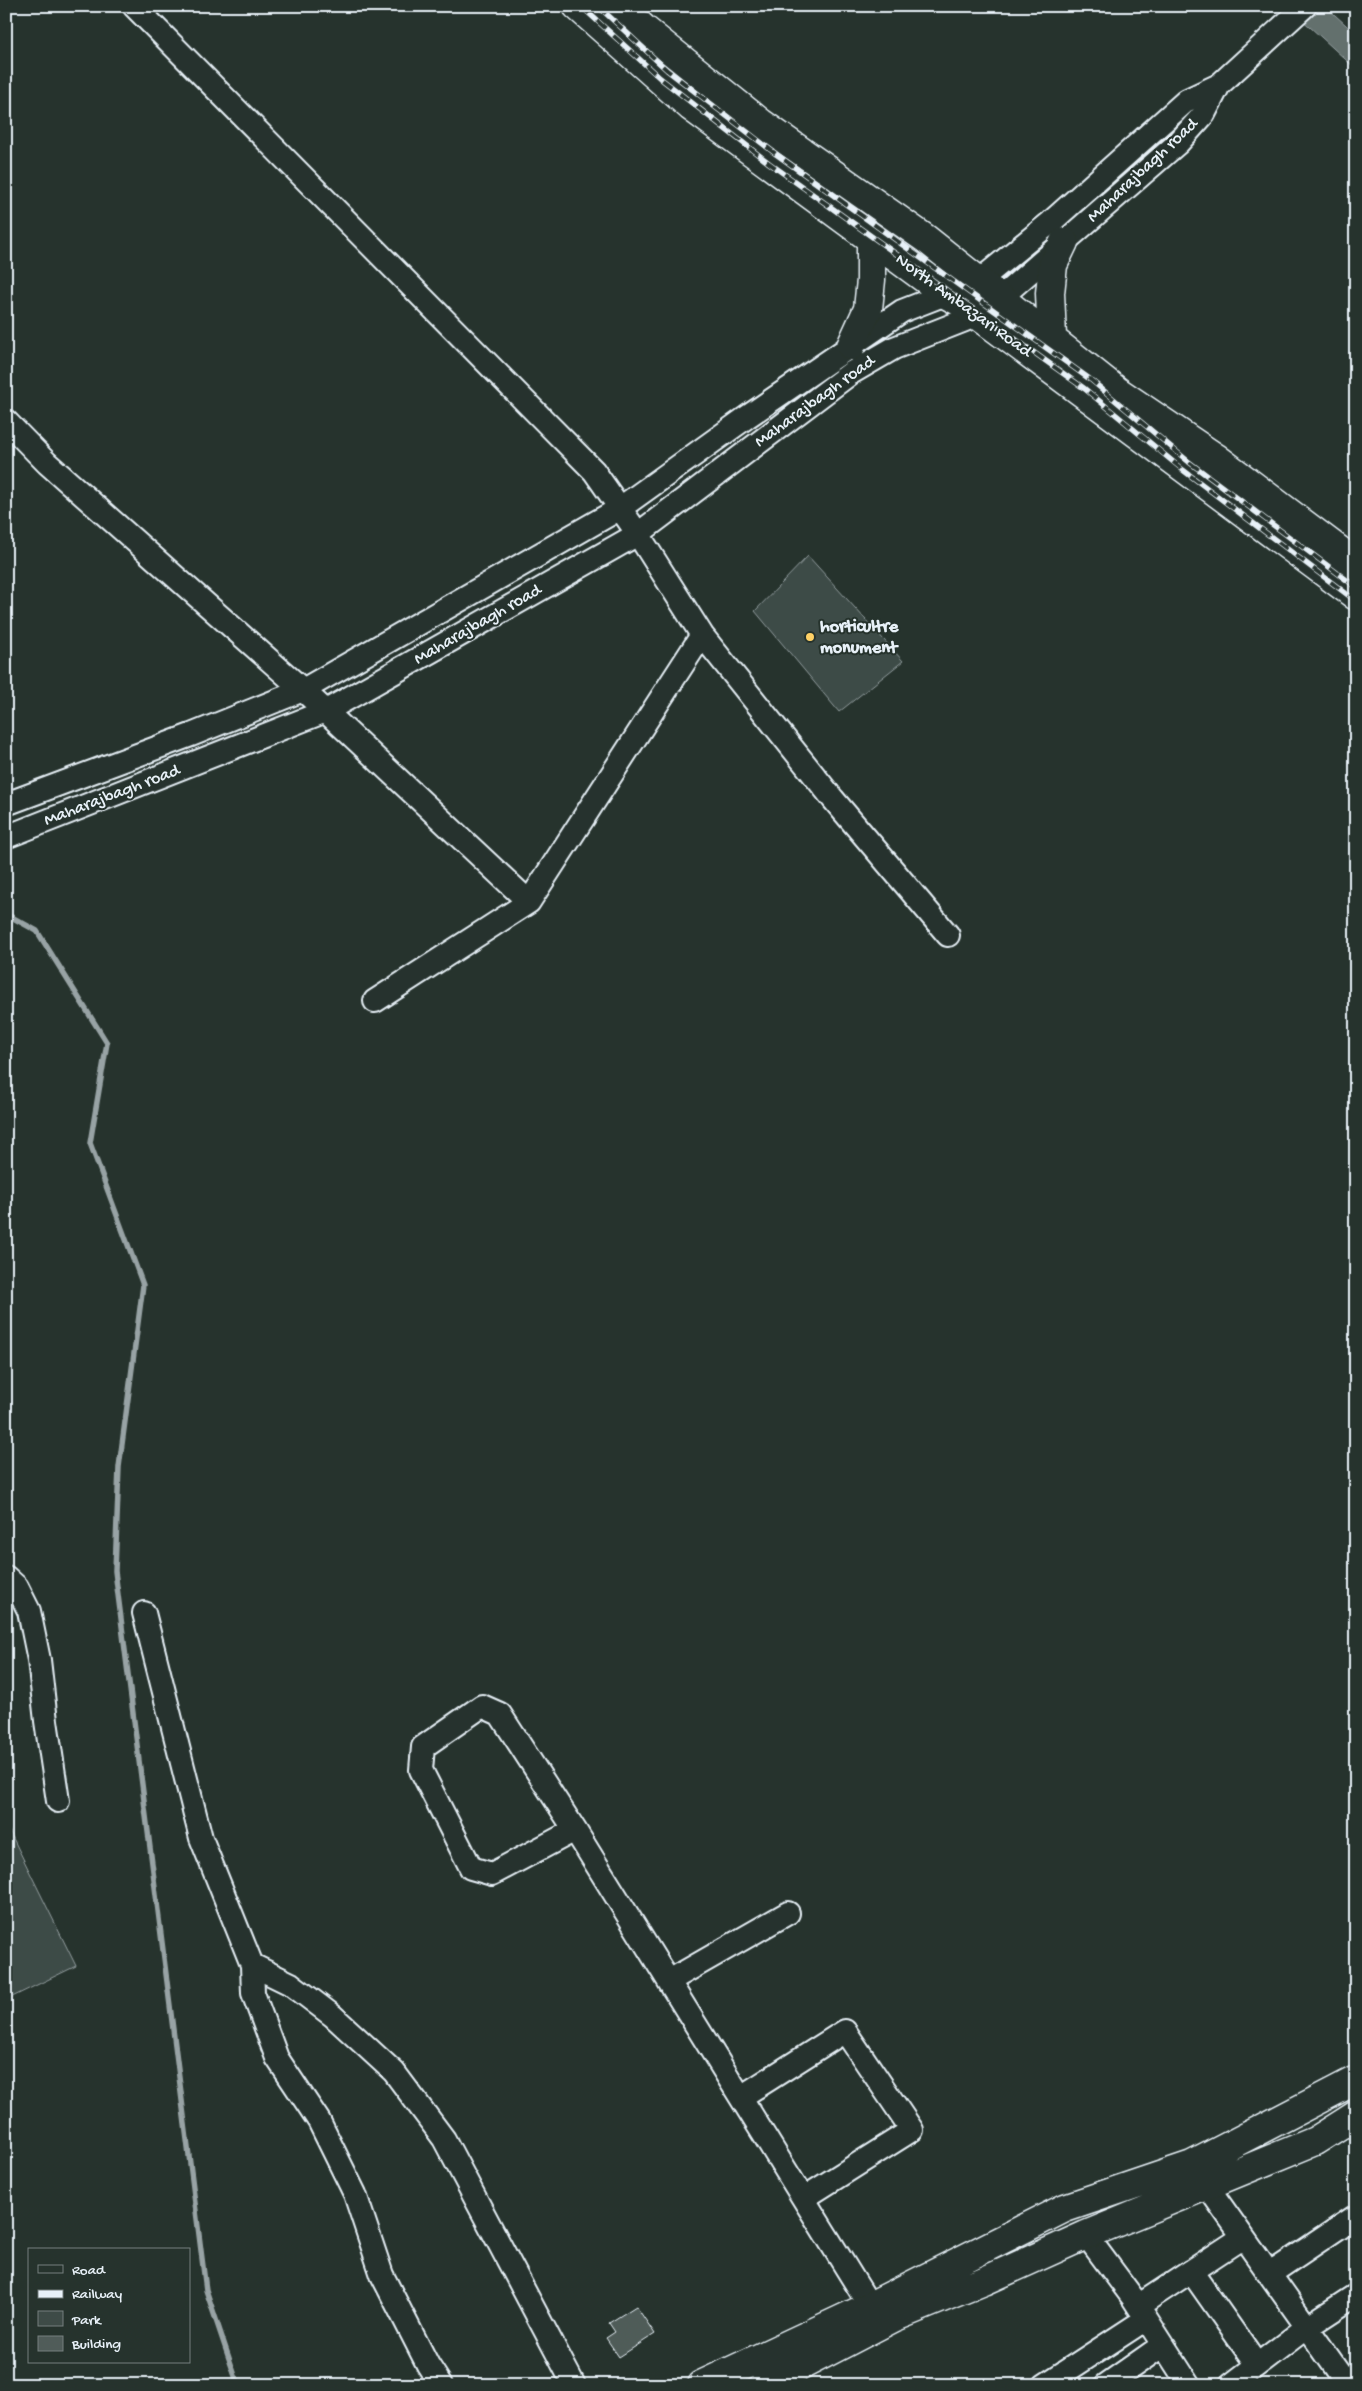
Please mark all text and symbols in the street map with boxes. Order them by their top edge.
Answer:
street label: Maharajbagh road [1083,113,1204,228]
street label: North Ambazari Road [891,249,1036,363]
street label: Maharajbagh road [751,350,880,453]
street label: Maharajbagh road [411,579,547,670]
place label: horticultre monument [820,617,899,659]
marker: horticultre monument [804,631,816,643]
street label: Maharajbagh road [41,760,184,832]
legend [28,2248,190,2364]
text: Road [72,2262,106,2280]
text: Railway [72,2286,123,2304]
text: Park [71,2312,102,2330]
text: Building [71,2336,121,2354]

